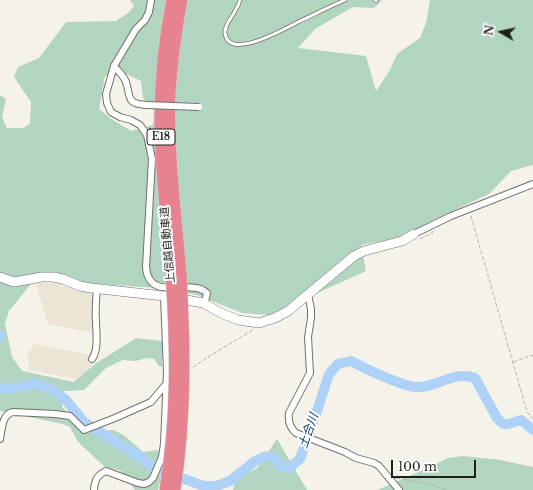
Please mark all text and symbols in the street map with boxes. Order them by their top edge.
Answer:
north arrow [481,12,521,52]
text: N [481,24,497,36]
road number: E18 [147,129,175,145]
street label: 上信越自動車道 [158,206,178,284]
water label: 土合川 [296,412,322,450]
scale bar [393,452,478,478]
text: 100 m [398,459,437,474]

